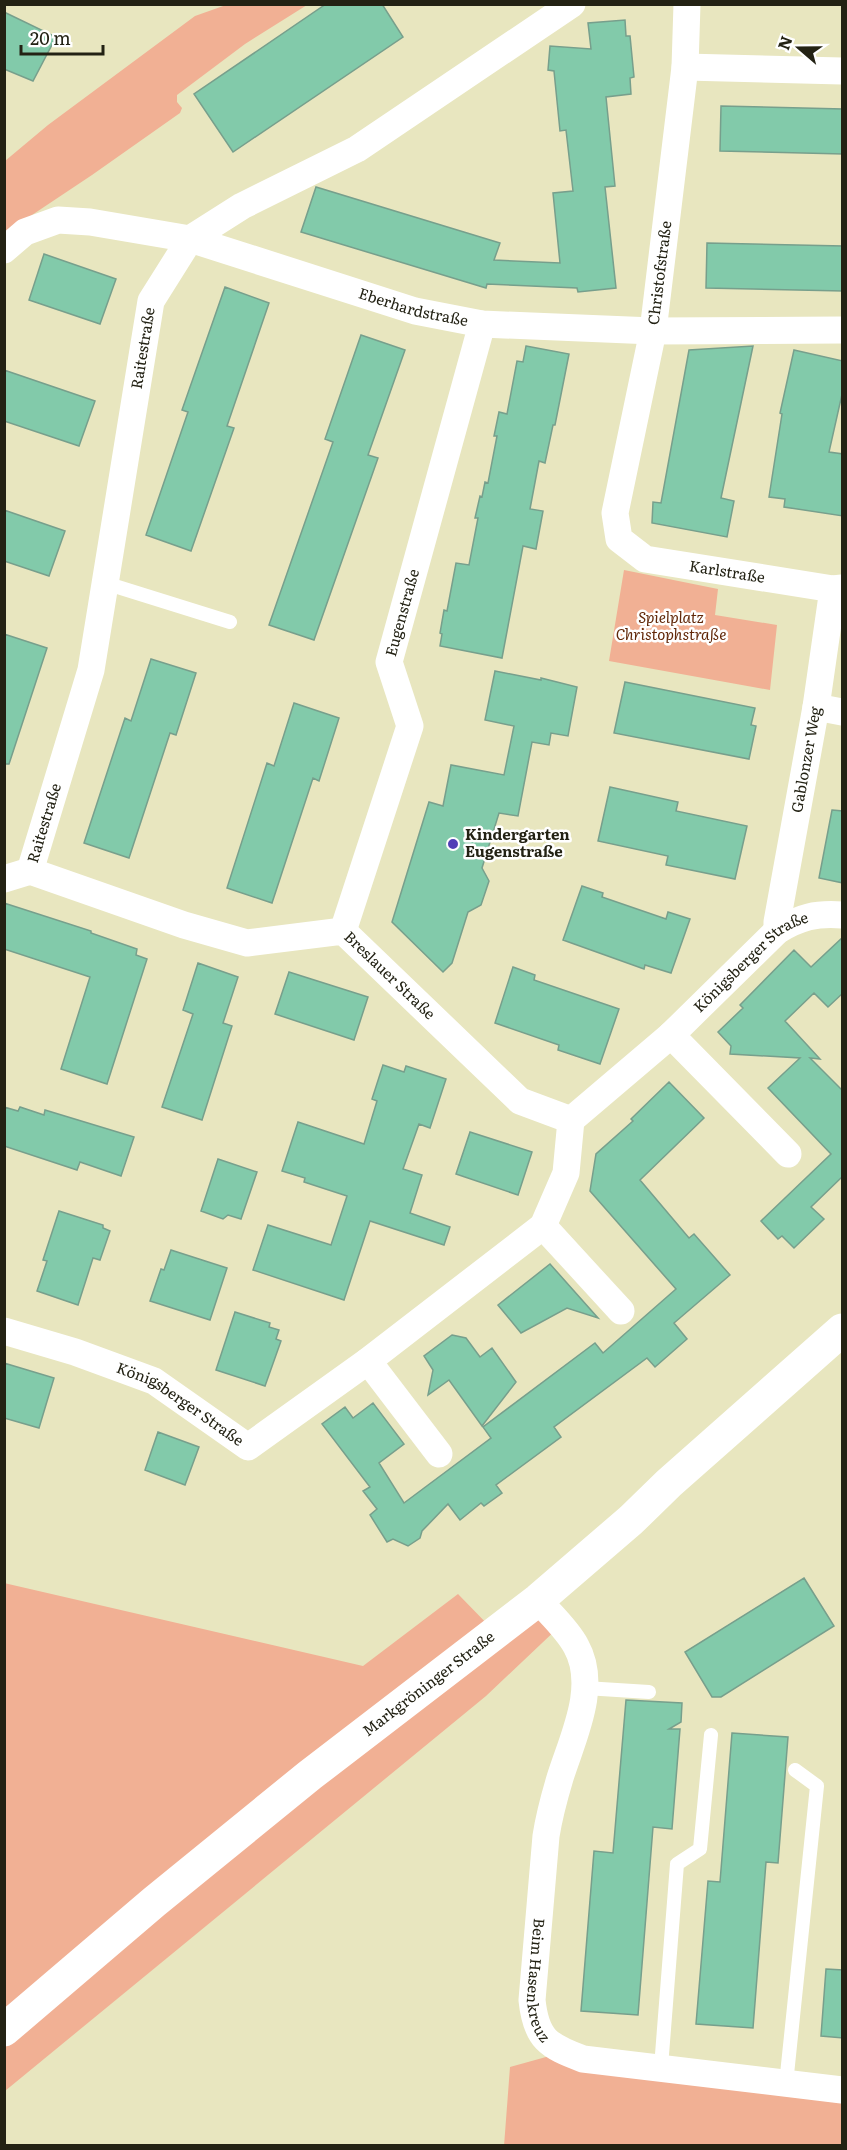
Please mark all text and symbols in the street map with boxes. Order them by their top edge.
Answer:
scale bar [21,18,104,56]
north arrow [769,18,829,78]
text: 20 m [30,24,71,51]
text: N [770,32,798,53]
street label: Christofstraße [641,219,676,326]
street label: Eberhardstraße [356,281,470,331]
street label: Raitestraße [124,305,160,391]
street label: Karlstraße [688,553,767,588]
street label: Eugenstraße [378,566,424,659]
park label: Spielplatz Christophstraße [616,605,726,645]
street label: Gablonzer Weg [784,704,826,814]
street label: Raitestraße [20,780,66,865]
place label: Kindergarten Eugenstraße [465,822,570,862]
marker: Kindergarten Eugenstraße [446,837,460,851]
street label: Königsberger Straße [687,905,811,1017]
street label: Breslauer Straße [340,925,441,1024]
street label: Königsberger Straße [113,1355,249,1451]
street label: Markgröninger Straße [357,1624,499,1741]
street label: Beim Hasenkreuz [522,1917,557,2047]

